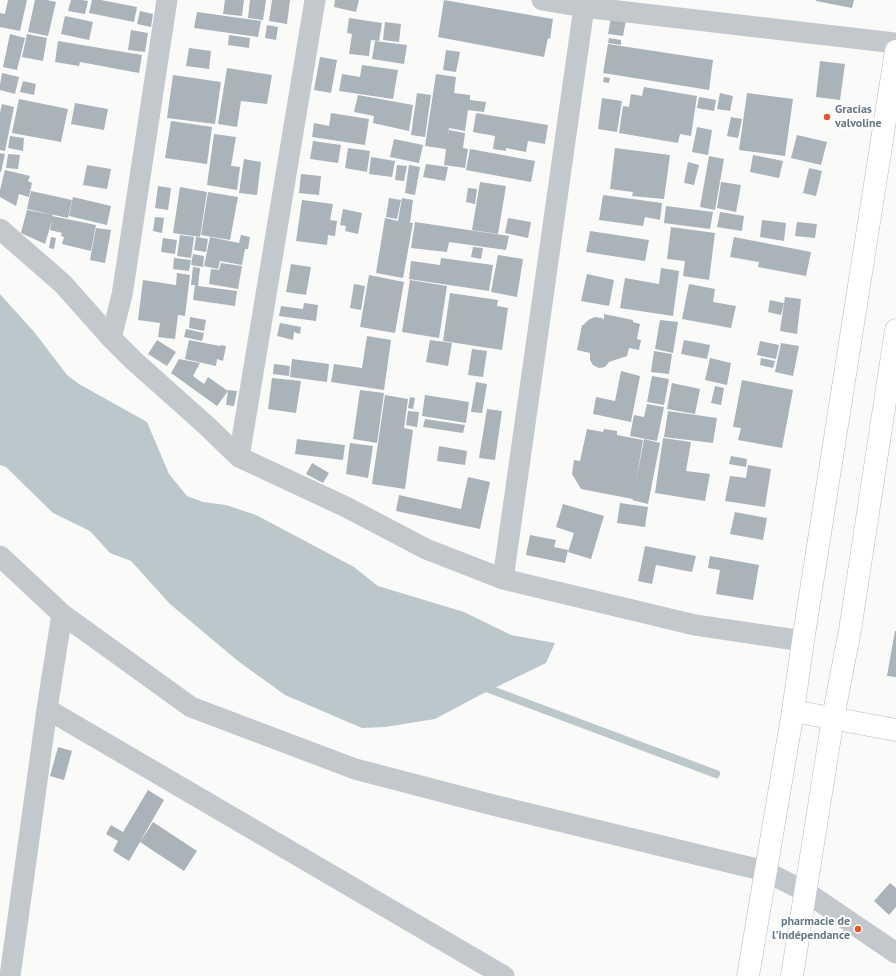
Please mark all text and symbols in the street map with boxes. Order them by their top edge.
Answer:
place label: Gracias valvoline [835,103,882,131]
marker: Gracias valvoline [822,112,832,122]
place label: pharmacie de l'indépendance [772,915,850,943]
marker: pharmacie de l'indépendance [853,924,863,934]

